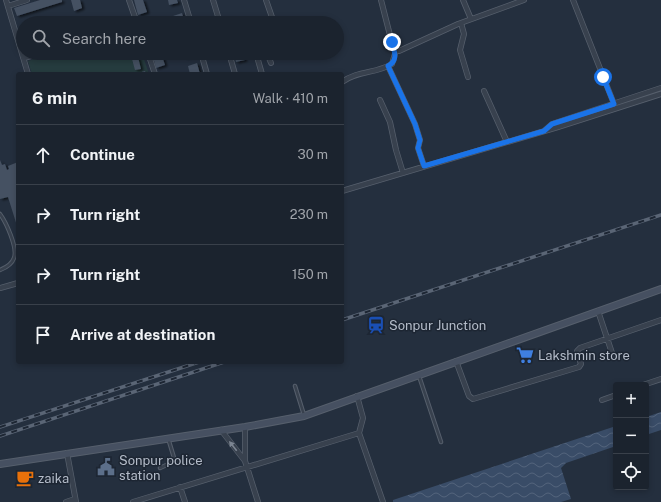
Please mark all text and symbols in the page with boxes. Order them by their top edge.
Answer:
search box [16,16,344,60]
icon: search [30,27,52,49]
text: Search here [62,30,146,47]
route end [383,33,401,51]
route start [594,68,612,86]
text: 6 min [32,88,77,108]
text: Walk · 410 m [253,91,328,106]
icon: ahead [32,144,54,166]
text: Continue [70,146,135,163]
text: 30 m [298,147,328,162]
icon: right [32,204,54,226]
text: Turn right [70,206,140,223]
text: 230 m [290,207,328,222]
icon: right [32,264,54,286]
text: Turn right [70,266,140,283]
text: 150 m [292,267,328,282]
station icon: Sonpur Junction [366,315,386,335]
place label: Sonpur Junction [389,318,486,333]
icon: arrive [32,324,54,346]
text: Arrive at destination [70,326,215,343]
supermarket icon: Lakshmin store [515,345,535,365]
place label: Lakshmin store [538,348,630,363]
map controls [613,382,649,490]
button: + [613,382,649,418]
button: − [613,418,649,454]
one-way arrow [228,440,237,451]
place label: Sonpur police station [119,453,203,483]
button: locate [613,454,649,490]
public building icon: Sonpur police station [96,457,116,477]
cafe icon: zaika [15,468,35,488]
place label: zaika [38,471,69,486]

